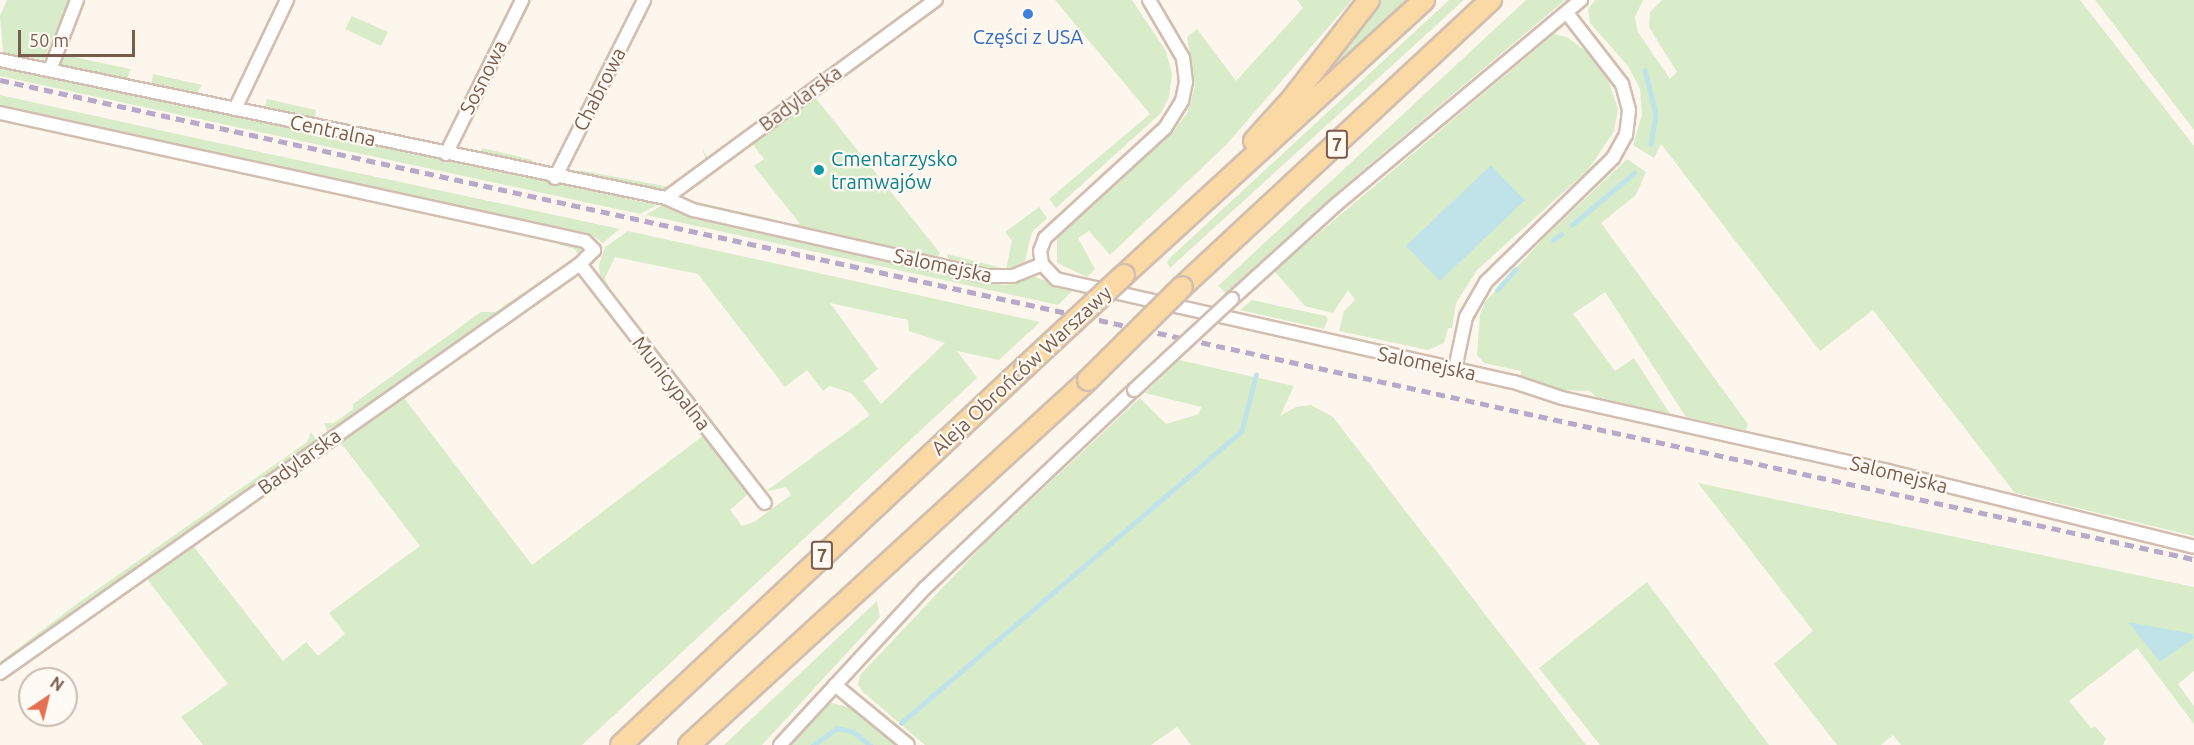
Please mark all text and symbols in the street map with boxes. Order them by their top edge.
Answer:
marker: Części z USA [1021,7,1035,21]
scale bar [21,18,138,56]
place label: Części z USA [973,24,1083,48]
text: 50 m [29,30,69,50]
street label: Sosnowa [454,36,512,118]
street label: Chabrowa [568,43,630,135]
street label: Badylarska [754,60,846,136]
street label: Centralna [288,109,378,151]
road number: 7 [1325,129,1349,159]
place label: Cmentarzysko tramwajów [831,146,958,193]
marker: Cmentarzysko tramwajów [812,163,826,177]
street label: Salomejska [892,243,994,287]
street label: Aleja Obrońców Warszawy [926,280,1116,460]
street label: Municypalna [628,331,716,435]
street label: Salomejska [1376,341,1478,385]
street label: Badylarska [253,423,345,499]
street label: Salomejska [1848,450,1950,498]
road number: 7 [810,540,834,570]
north arrow [18,667,78,727]
text: N [47,673,67,695]

